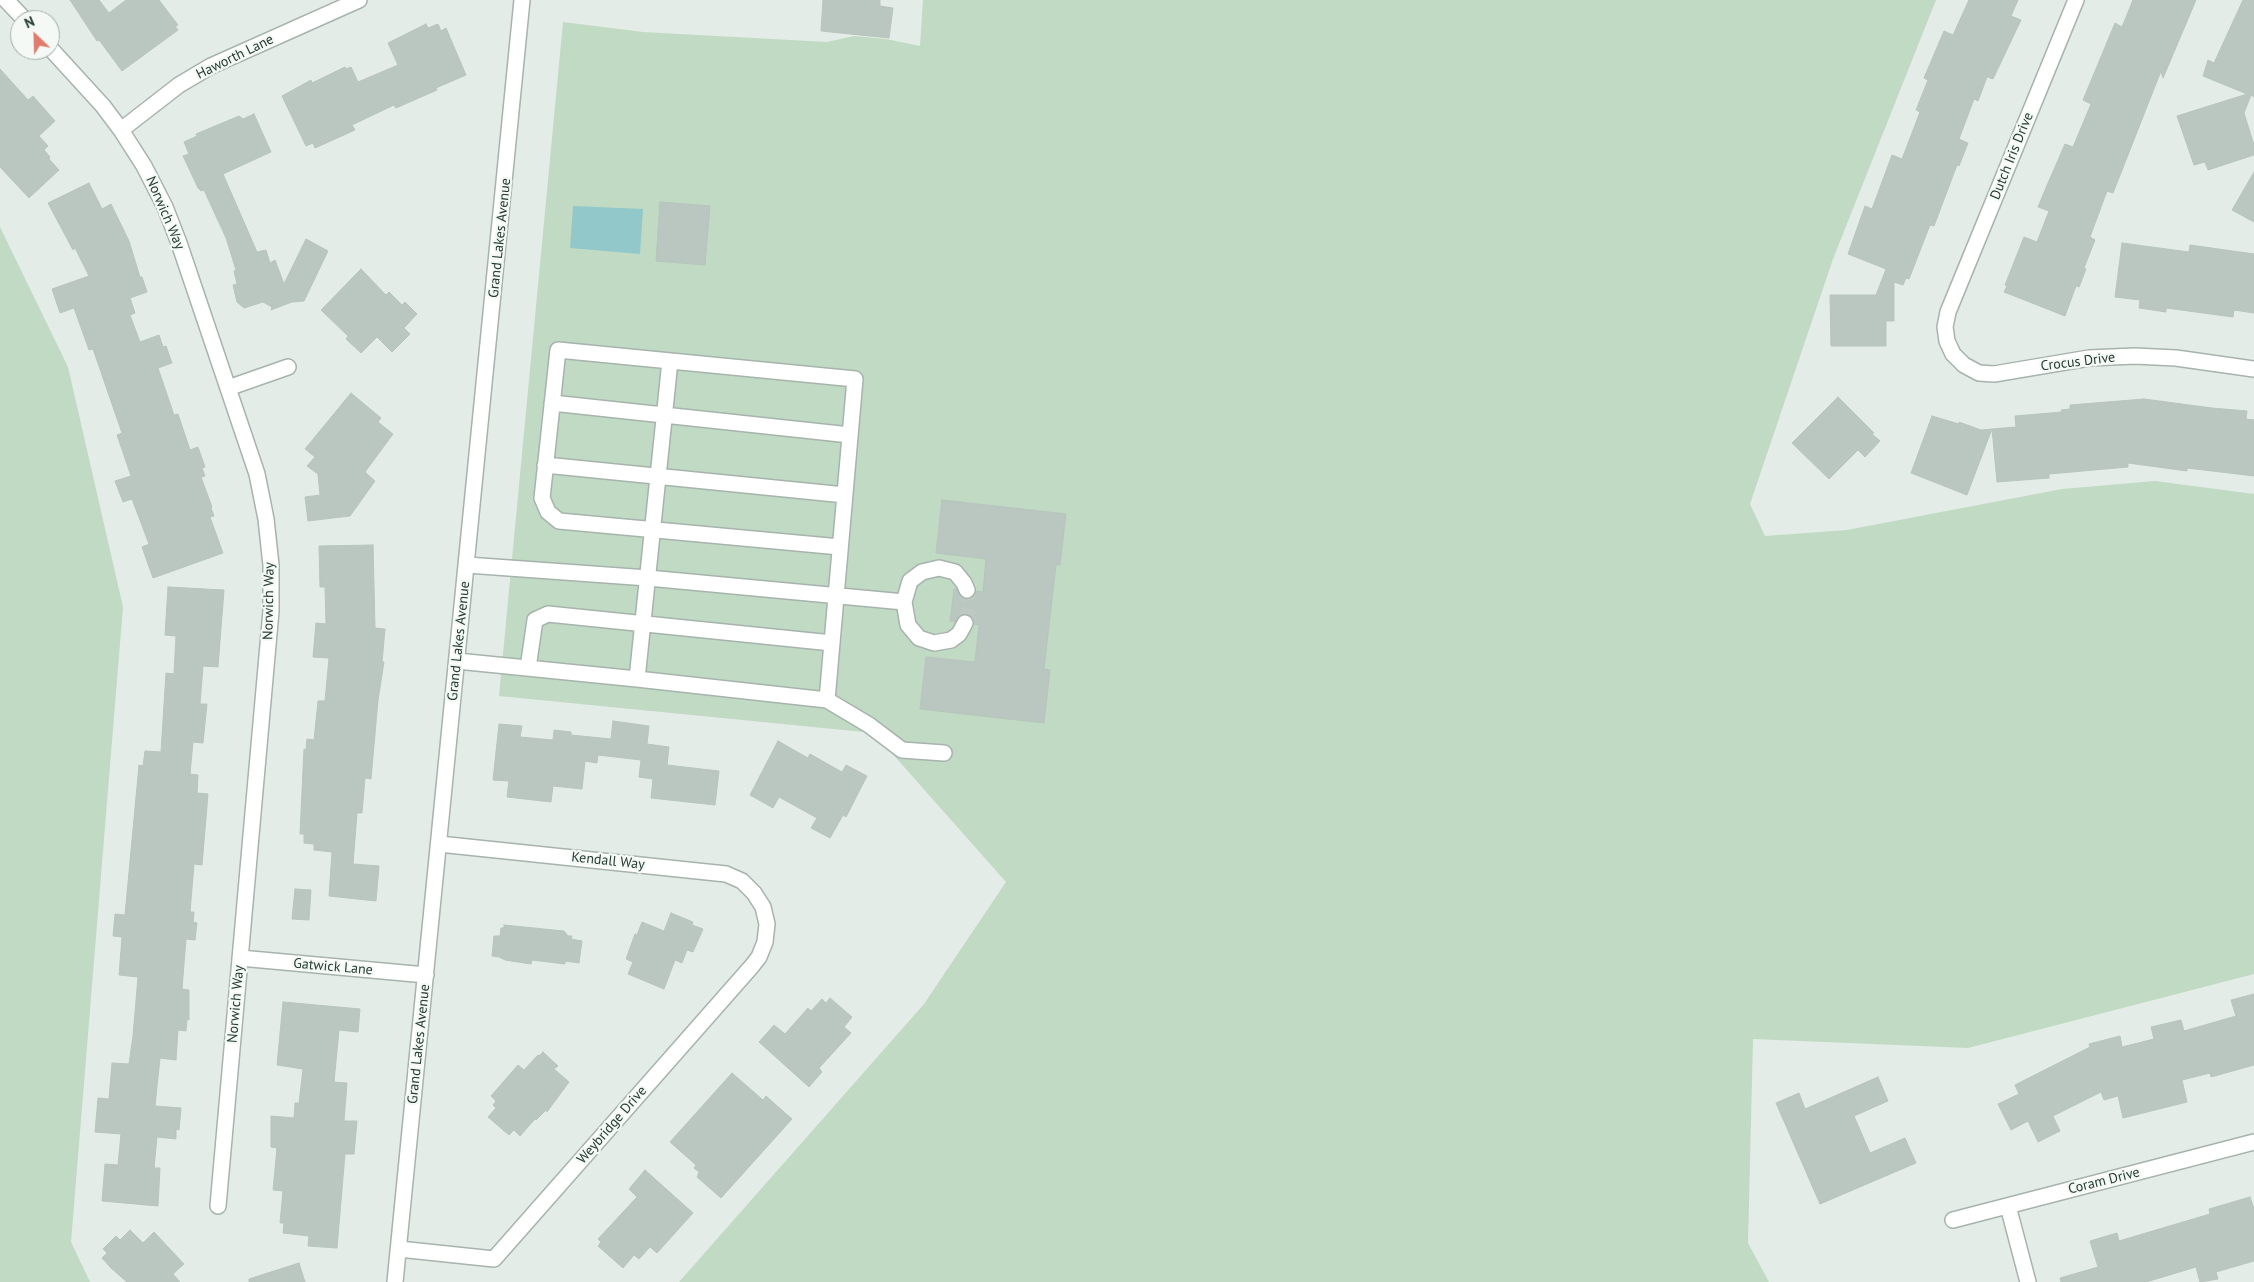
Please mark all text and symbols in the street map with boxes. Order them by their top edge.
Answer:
north arrow [10,10,60,60]
text: N [21,12,37,32]
street label: Haworth Lane [194,31,276,83]
street label: Dutch Iris Drive [1987,110,2037,202]
street label: Norwich Way [142,174,188,252]
street label: Grand Lakes Avenue [485,177,515,299]
street label: Crocus Drive [2040,349,2116,375]
street label: Norwich Way [260,562,278,640]
street label: Grand Lakes Avenue [444,580,474,702]
street label: Kendall Way [571,849,645,873]
street label: Gatwick Lane [293,955,373,979]
street label: Norwich Way [224,964,248,1044]
street label: Grand Lakes Avenue [404,983,434,1105]
street label: Weybridge Drive [574,1083,650,1167]
street label: Coram Drive [2066,1164,2142,1198]

